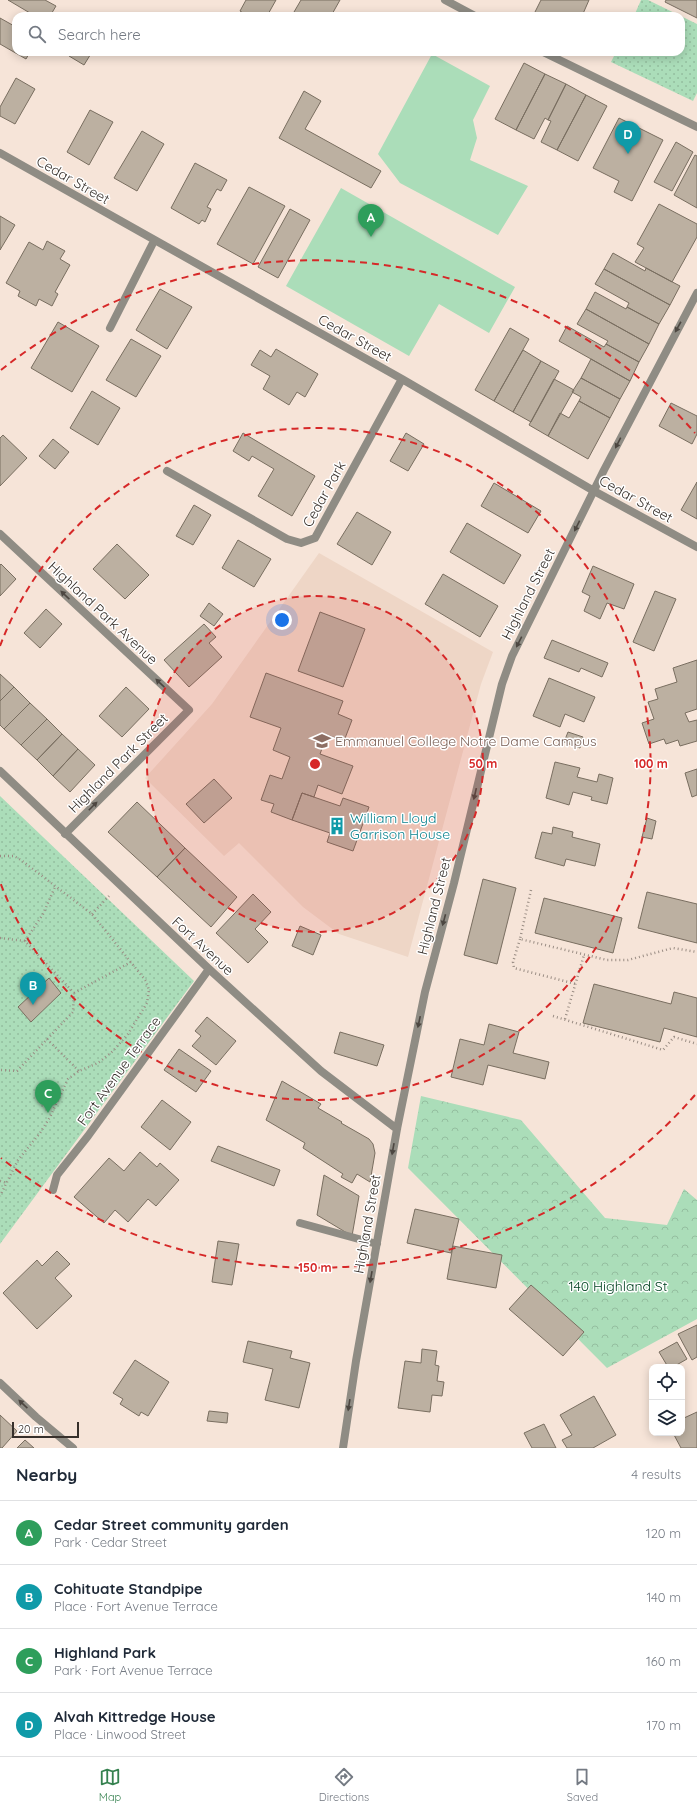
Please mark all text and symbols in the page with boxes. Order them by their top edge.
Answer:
search box [12,12,685,56]
icon: search [26,23,48,45]
text: Search here [58,25,141,44]
pin: D [615,121,641,154]
street label: Cedar Street [33,152,113,208]
pin: A [358,204,384,237]
street label: Cedar Street [315,310,395,366]
one-way arrow [675,322,682,333]
one-way arrow [615,437,621,448]
street label: Cedar Park [298,458,350,530]
street label: Cedar Street [596,471,676,527]
one-way arrow [574,520,580,532]
street label: Highland Street [497,545,559,643]
street label: Highland Park Avenue [44,558,162,668]
one-way arrow [60,590,70,600]
your location [272,610,292,630]
one-way arrow [516,636,522,648]
one-way arrow [156,679,165,688]
street label: Highland Park Street [64,709,172,817]
school or university icon: Emmanuel College Notre Dame Campus [312,731,332,751]
place label: Emmanuel College Notre Dame Campus [335,732,597,750]
text: 50 m [469,756,497,771]
text: 100 m [634,756,668,771]
centre of rings [308,757,322,771]
one-way arrow [472,787,478,800]
one-way arrow [88,801,98,811]
place label: William Lloyd Garrison House [350,809,450,843]
building icon: William Lloyd Garrison House [327,816,347,836]
street label: Highland Street [413,855,455,957]
street label: Fort Avenue [168,913,238,979]
one-way arrow [441,914,447,926]
pin: B [20,972,46,1005]
street label: Fort Avenue Terrace [73,1013,165,1129]
one-way arrow [416,1015,422,1028]
pin: C [35,1080,61,1113]
one-way arrow [390,1143,396,1155]
street label: Highland Street [349,1173,385,1275]
text: 150 m [298,1260,332,1275]
one-way arrow [368,1271,374,1283]
park label: 140 Highland St [569,1277,668,1295]
map controls [649,1364,685,1436]
button: locate [649,1364,685,1400]
one-way arrow [346,1399,352,1411]
one-way arrow [17,1400,28,1409]
button: layers [649,1400,685,1436]
scale bar [12,1420,79,1439]
text: 20 m [18,1422,44,1436]
text: Nearby [16,1464,77,1485]
text: 4 results [631,1466,681,1482]
text: Cedar Street community garden [54,1515,289,1534]
text: A [25,1525,33,1541]
text: 120 m [646,1525,681,1541]
text: Park · Cedar Street [54,1534,167,1550]
text: Cohituate Standpipe [54,1579,203,1598]
text: B [25,1589,33,1605]
text: 140 m [646,1589,681,1605]
text: Place · Fort Avenue Terrace [54,1598,218,1614]
text: Highland Park [54,1643,156,1662]
text: C [25,1653,33,1669]
text: 160 m [646,1653,681,1669]
text: Park · Fort Avenue Terrace [54,1662,213,1678]
text: Alvah Kittredge House [54,1707,216,1726]
text: D [24,1717,34,1733]
text: 170 m [646,1717,681,1733]
text: Place · Linwood Street [54,1726,186,1742]
tab: Map [99,1766,121,1804]
tab: Directions [319,1766,369,1804]
tab: Saved [567,1766,598,1804]

